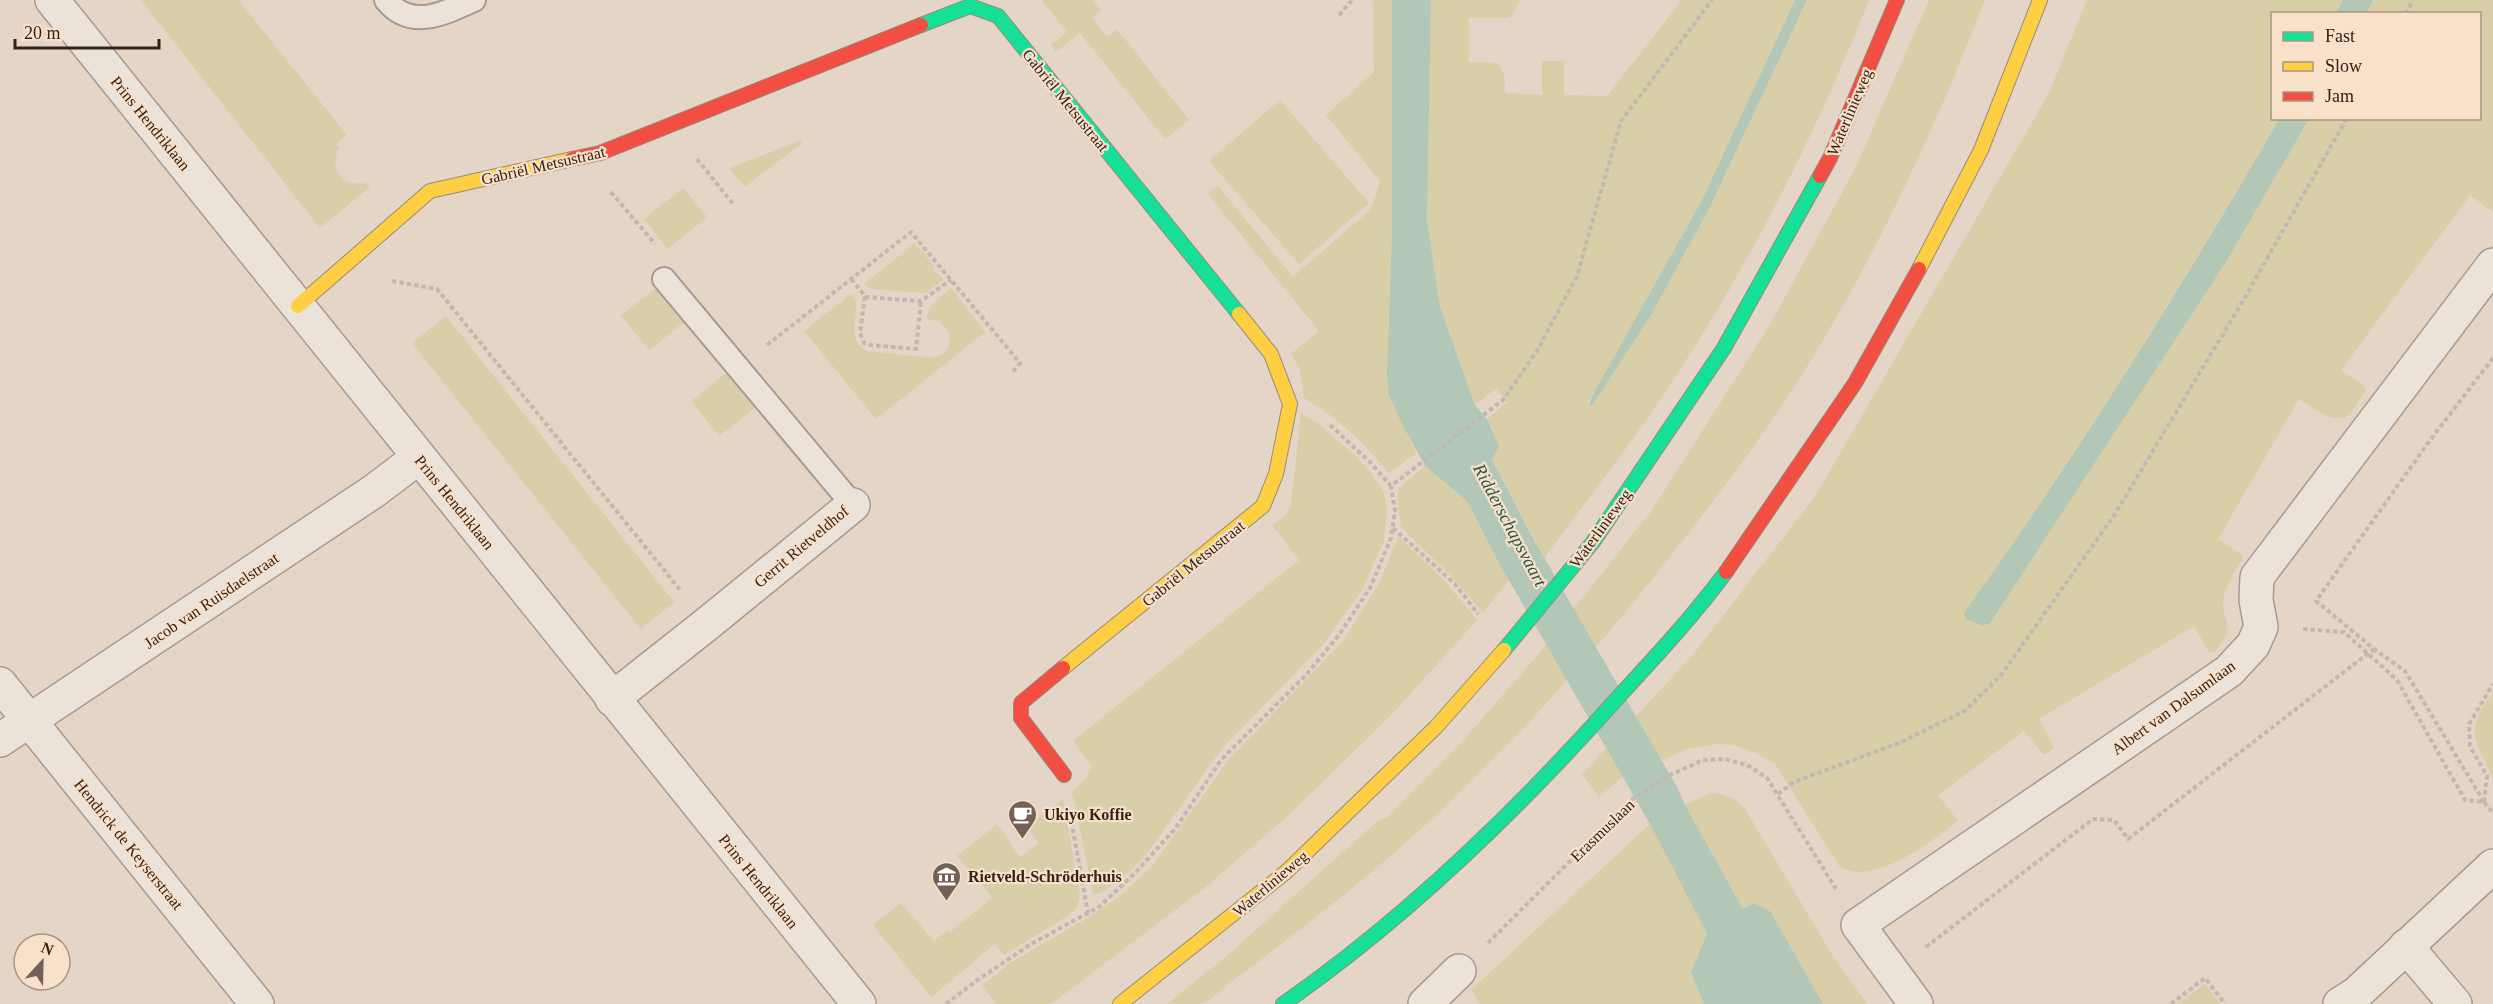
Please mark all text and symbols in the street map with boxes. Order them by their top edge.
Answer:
scale bar [15,12,159,50]
legend [2271,12,2481,120]
text: 20 m [24,23,61,43]
text: Fast [2325,26,2355,46]
street label: Gabriël Metsustraat [1019,46,1112,155]
text: Slow [2325,56,2362,76]
street label: Waterlinieweg [1823,66,1876,159]
street label: Prins Hendriklaan [108,73,194,174]
text: Jam [2325,86,2354,106]
street label: Gabriël Metsustraat [480,143,607,188]
street label: Prins Hendriklaan [412,452,498,553]
water label: Ridderschapsvaart [1469,459,1551,591]
street label: Waterlinieweg [1566,486,1635,571]
street label: Gerrit Rietveldhof [751,502,852,591]
street label: Gabriël Metsustraat [1139,517,1248,610]
street label: Jacob van Ruisdaelstraat [141,549,282,652]
street label: Albert van Dalsumlaan [2108,657,2238,758]
street label: Hendrick de Keyserstraat [70,776,187,914]
street label: Erasmuslaan [1567,796,1638,865]
cafe icon: Ukiyo Koffie [1007,798,1039,840]
place label: Ukiyo Koffie [1044,806,1132,824]
street label: Prins Hendriklaan [716,831,802,932]
street label: Waterlinieweg [1229,847,1312,921]
museum icon: Rietveld-Schröderhuis [931,860,963,902]
place label: Rietveld-Schröderhuis [968,868,1122,885]
north arrow [12,932,72,992]
text: N [39,939,56,959]

